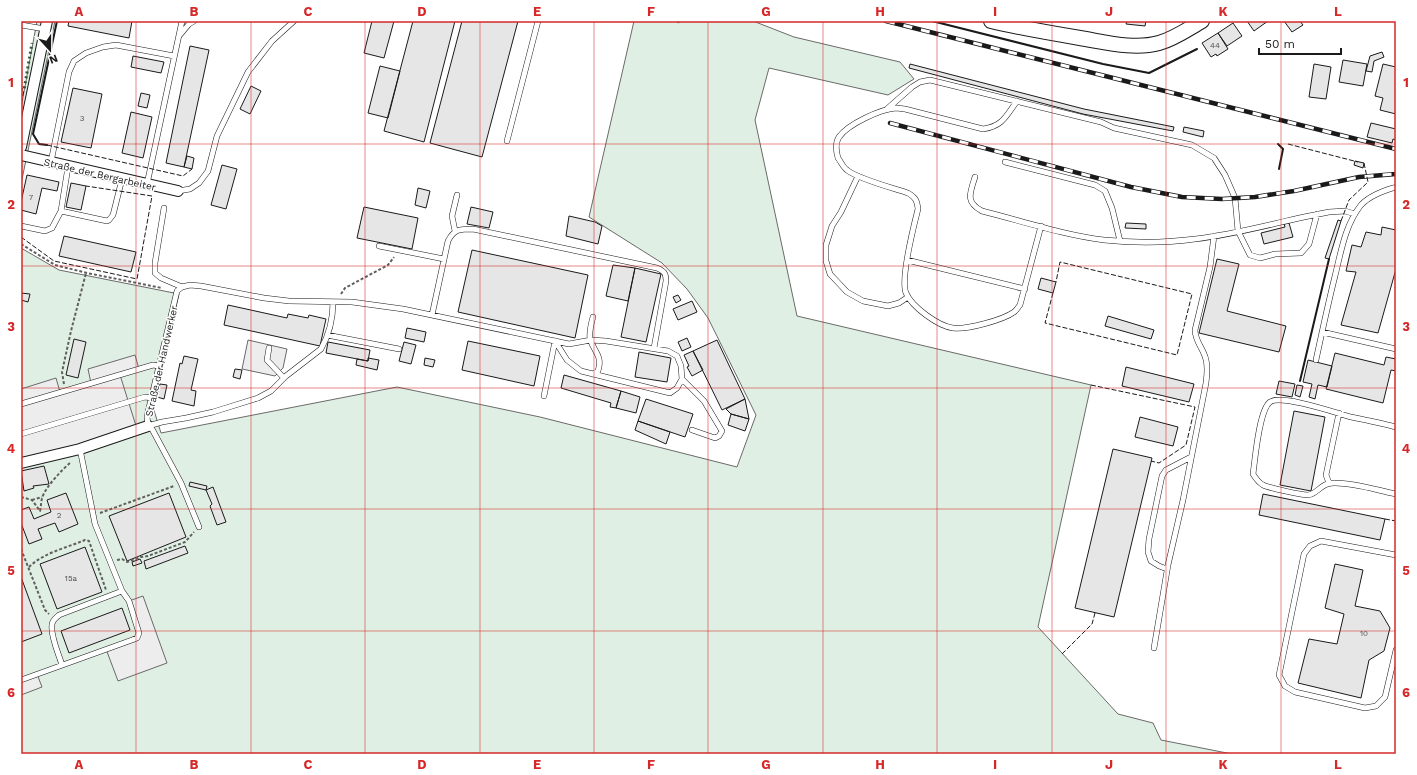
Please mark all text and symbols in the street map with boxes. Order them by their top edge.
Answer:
text: A [75,4,84,19]
text: B [190,4,199,19]
text: C [304,4,313,19]
text: D [417,4,427,19]
text: E [533,4,541,19]
text: F [647,4,655,19]
text: G [761,4,771,19]
text: H [875,4,885,19]
text: I [993,4,997,19]
text: J [1105,4,1113,19]
text: K [1218,4,1228,19]
text: L [1334,4,1342,19]
north arrow [30,30,70,70]
scale bar [1259,30,1341,56]
text: 50 m [1265,37,1295,51]
house number: 44 [1210,41,1220,50]
text: N [47,51,60,66]
text: 1 [8,75,14,90]
text: 1 [1403,75,1409,90]
house number: 3 [80,114,85,123]
street label: Straße der Bergarbeiter [43,156,157,193]
house number: 7 [29,193,34,202]
text: 2 [7,197,15,212]
text: 2 [1402,197,1410,212]
street label: Straße der Handwerker [143,305,180,418]
text: 3 [7,319,15,334]
text: 3 [1402,319,1410,334]
text: 4 [7,441,16,456]
text: 4 [1402,441,1411,456]
house number: 2 [57,511,62,520]
text: 5 [7,563,15,578]
text: 5 [1402,563,1410,578]
house number: 15a [65,574,78,583]
house number: 10 [1360,629,1368,638]
text: 6 [7,685,15,700]
text: 6 [1402,685,1410,700]
text: A [75,757,84,772]
text: B [190,757,199,772]
text: C [304,757,313,772]
text: D [417,757,427,772]
text: E [533,757,541,772]
text: F [647,757,655,772]
text: G [761,757,771,772]
text: H [875,757,885,772]
text: I [993,757,997,772]
text: J [1105,757,1113,772]
text: K [1218,757,1228,772]
text: L [1334,757,1342,772]

